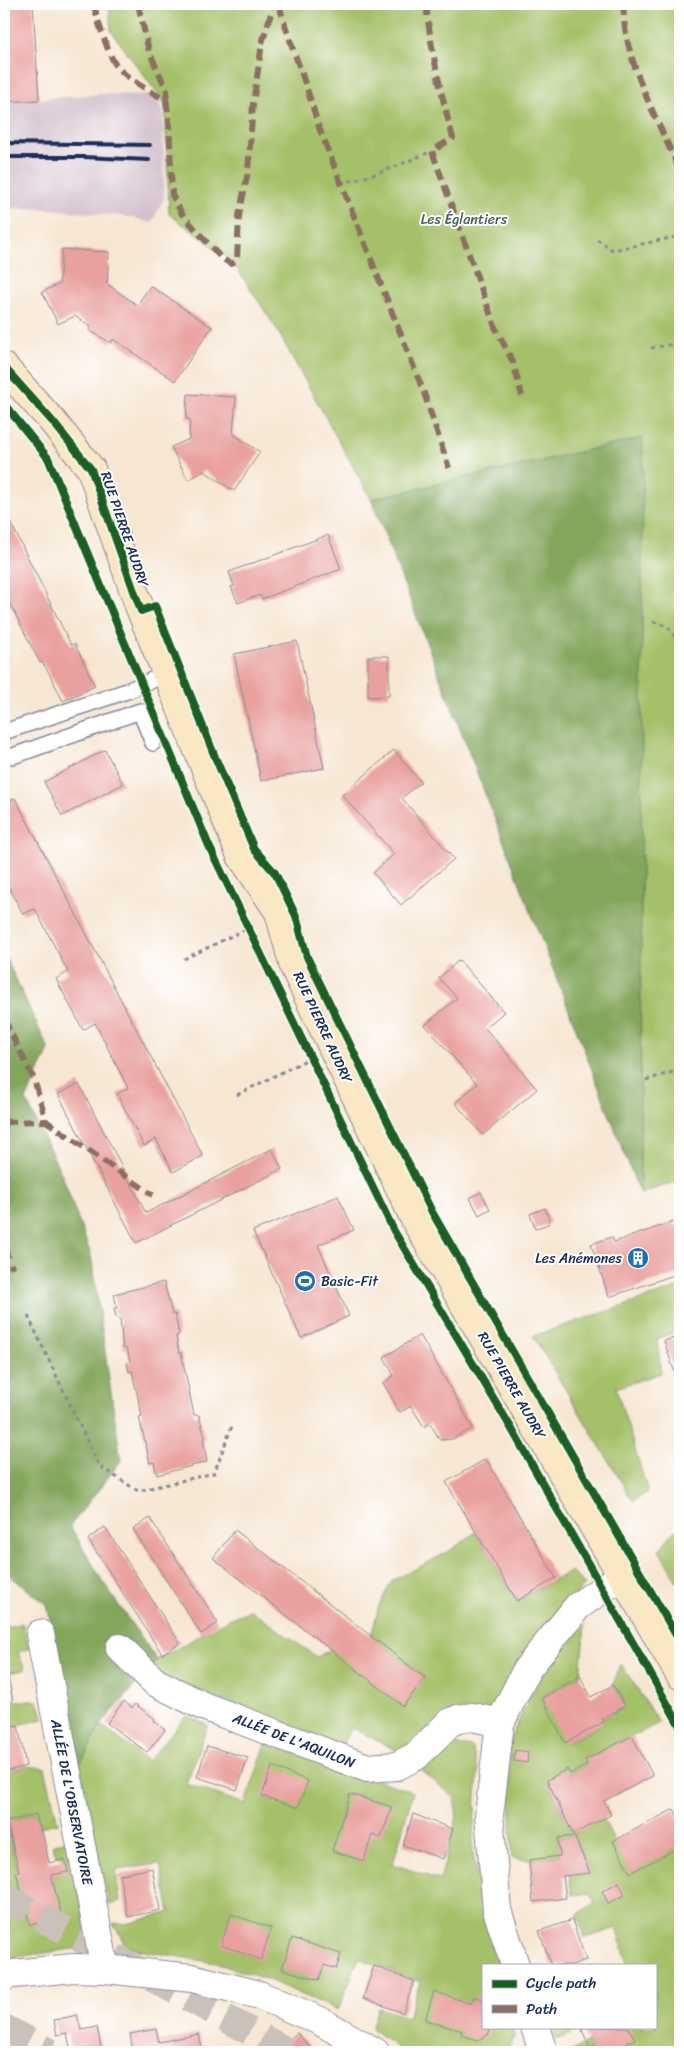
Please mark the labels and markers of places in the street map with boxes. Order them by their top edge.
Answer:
place label: Les Anémones [535,1246,623,1271]
building icon: Les Anémones [626,1246,650,1270]
sports icon: Basic-Fit [293,1269,317,1293]
place label: Basic-Fit [321,1269,379,1294]

